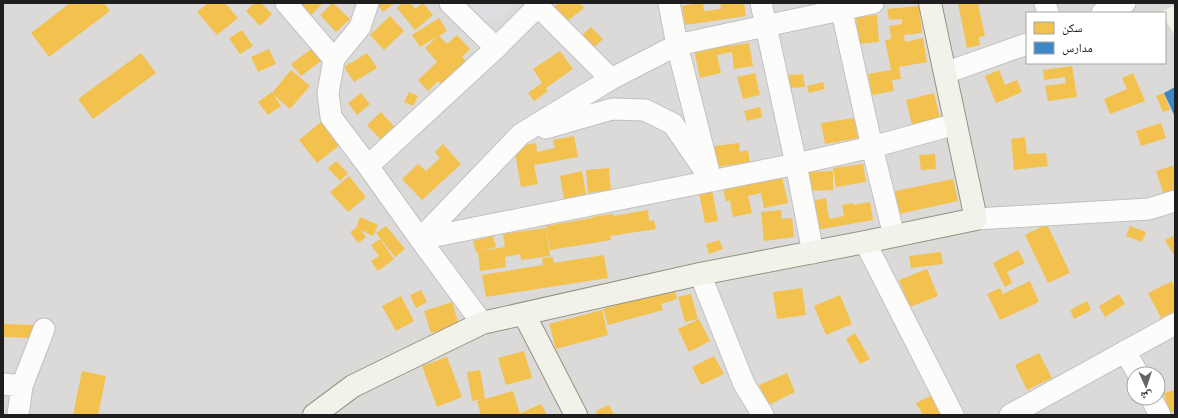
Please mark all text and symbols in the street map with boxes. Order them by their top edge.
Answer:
legend [1026,12,1166,64]
text: سكن [1062,20,1083,35]
text: مدارس [1062,40,1093,55]
north arrow [1126,366,1166,406]
text: ش [1140,388,1153,403]

